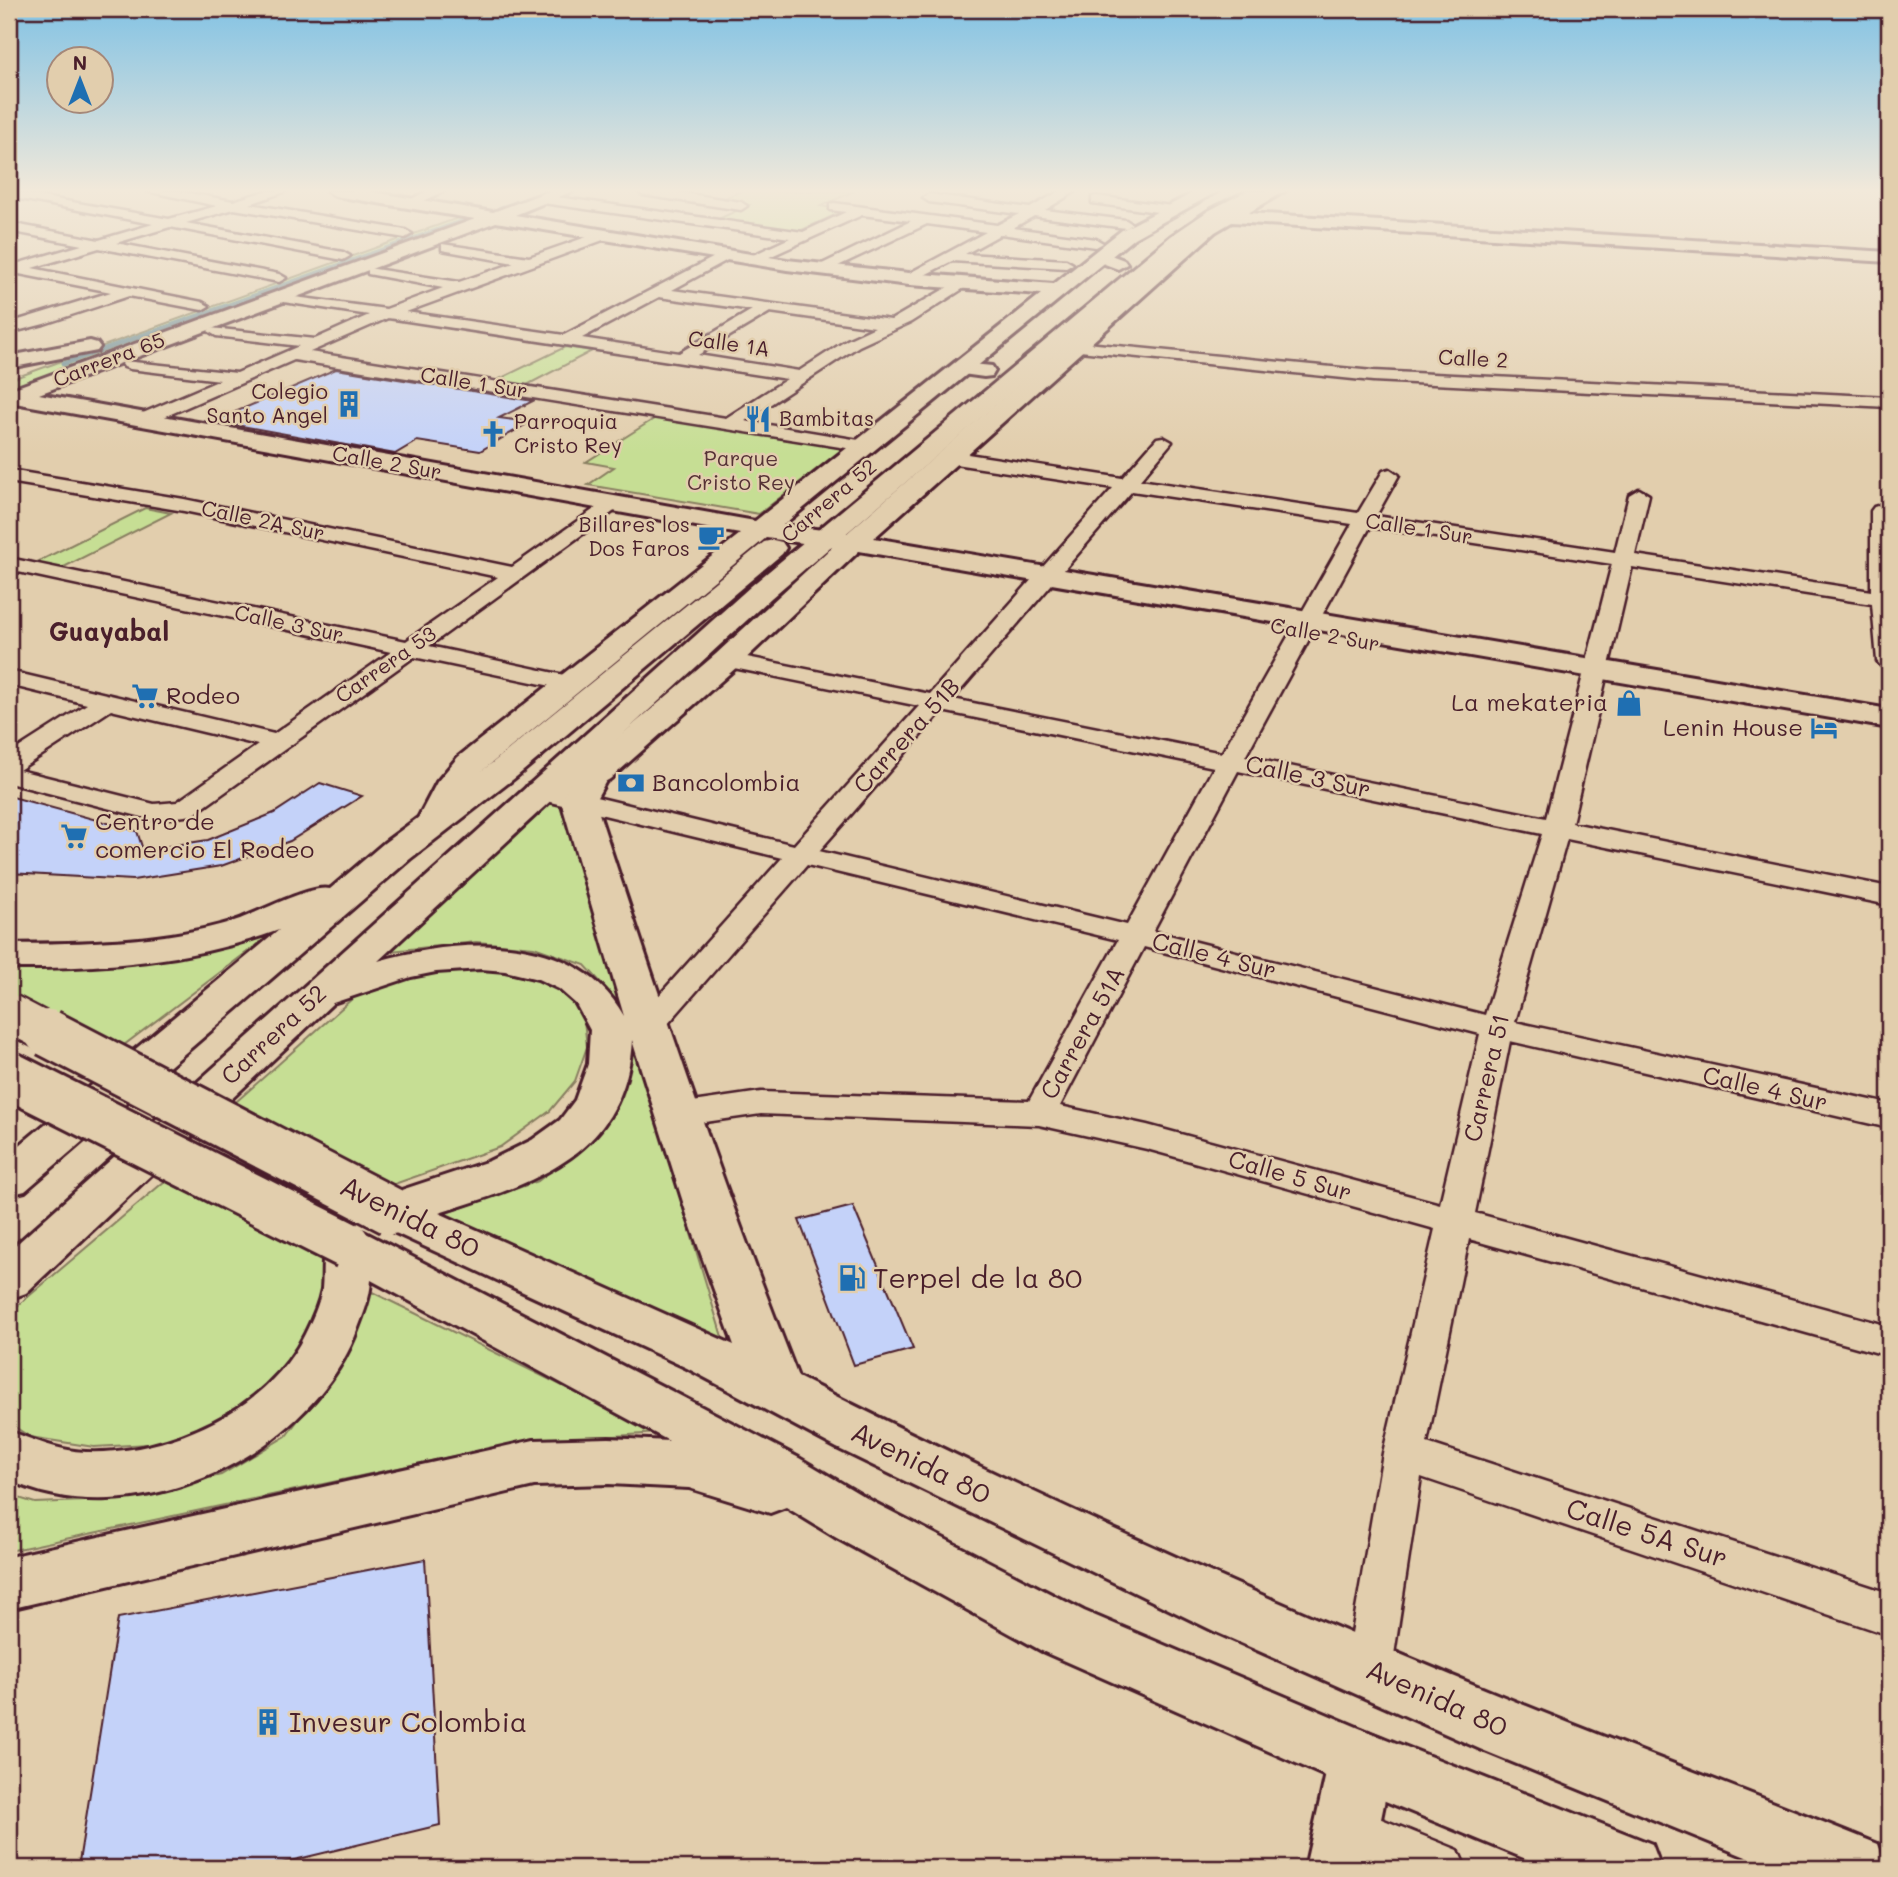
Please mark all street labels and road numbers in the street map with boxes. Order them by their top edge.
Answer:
street label: Calle 1A [687,323,772,362]
street label: Carrera 65 [49,325,168,392]
street label: Calle 2 [1437,342,1509,373]
street label: Calle 1 Sur [419,360,530,403]
street label: Calle 2 Sur [330,439,444,484]
street label: Carrera 52 [775,452,881,548]
street label: Calle 2A Sur [199,493,327,546]
street label: Calle 1 Sur [1364,506,1475,549]
street label: Calle 3 Sur [232,598,347,647]
street label: Calle 2 Sur [1268,611,1382,656]
street label: Carrera 53 [329,619,441,708]
street label: Carrera 51B [846,671,966,799]
street label: Calle 3 Sur [1243,747,1374,804]
street label: Calle 4 Sur [1149,924,1280,985]
street label: Carrera 51A [1032,960,1131,1104]
street label: Carrera 52 [214,977,332,1091]
street label: Carrera 51 [1456,1011,1515,1145]
street label: Calle 4 Sur [1700,1058,1831,1117]
street label: Calle 5 Sur [1225,1142,1356,1207]
street label: Avenida 80 [335,1167,486,1265]
street label: Avenida 80 [846,1413,997,1511]
street label: Calle 5A Sur [1562,1489,1733,1575]
street label: Avenida 80 [1361,1650,1514,1744]

